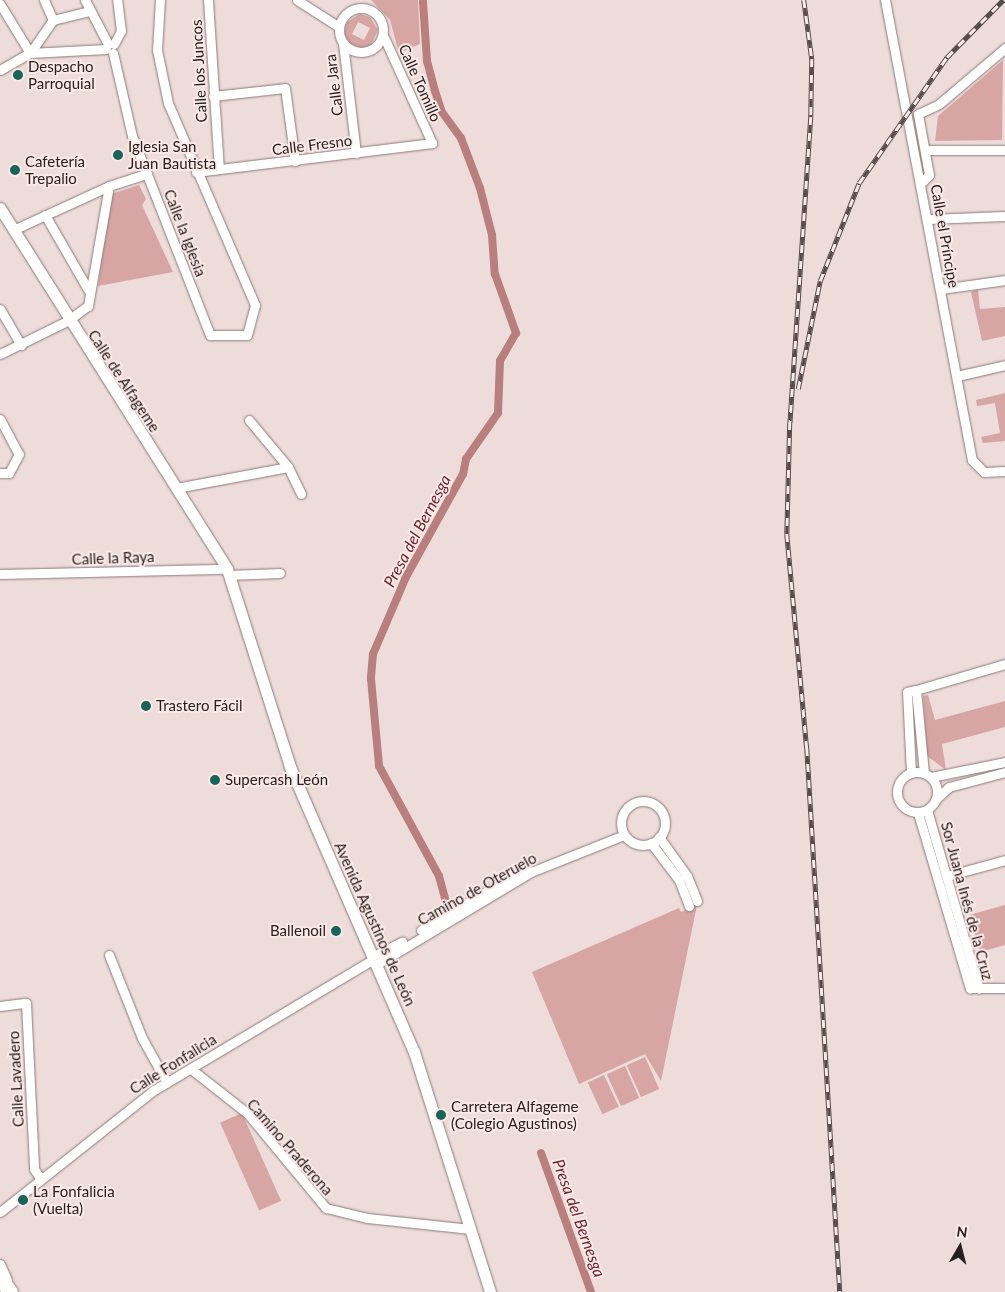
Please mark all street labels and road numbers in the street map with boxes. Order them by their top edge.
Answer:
street label: Calle los Juncos [187,19,211,123]
street label: Calle Tomillo [395,41,445,125]
street label: Calle Jara [321,53,347,117]
street label: Calle Fresno [271,131,353,159]
street label: Calle el Príncipe [927,183,963,289]
street label: Calle la Iglesia [160,187,210,279]
street label: Calle de Alfageme [84,326,164,436]
street label: Calle la Raya [71,548,155,568]
street label: Sor Juana Inés de la Cruz [937,820,997,982]
street label: Avenida Agustinos de León [331,839,419,1009]
street label: Camino de Oteruelo [414,849,540,929]
street label: Calle Lavadero [4,1030,28,1128]
street label: Calle Fonfalicia [126,1030,220,1098]
street label: Camino Praderona [243,1095,337,1199]

